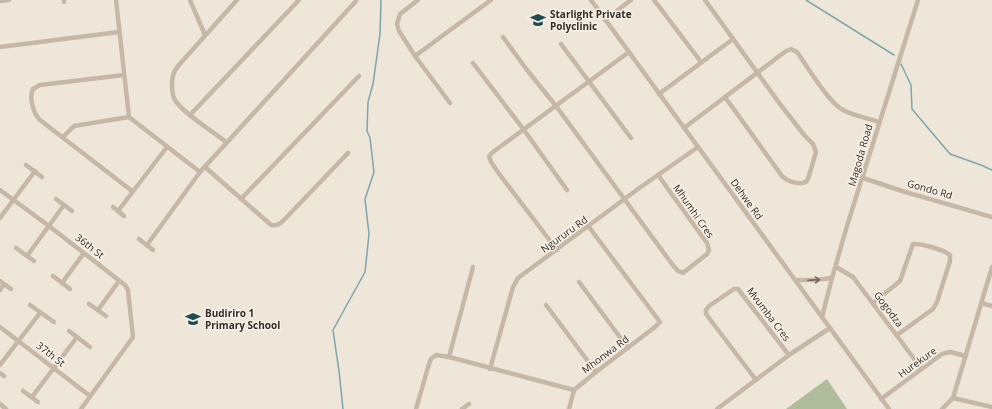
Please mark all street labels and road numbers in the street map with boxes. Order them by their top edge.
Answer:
street label: Magoda Road [844,122,876,188]
street label: Dehwe Rd [727,176,767,222]
street label: Gondo Rd [906,176,954,202]
street label: Mhumhi Cres [670,181,718,241]
street label: Ngururu Rd [538,212,590,256]
street label: 36th St [73,230,108,262]
street label: Mvumba Cres [744,284,794,344]
street label: Gogodza [871,288,907,330]
street label: Mhonwa Rd [579,332,631,376]
street label: 37th St [34,338,69,370]
street label: Hurekure [895,343,939,381]

